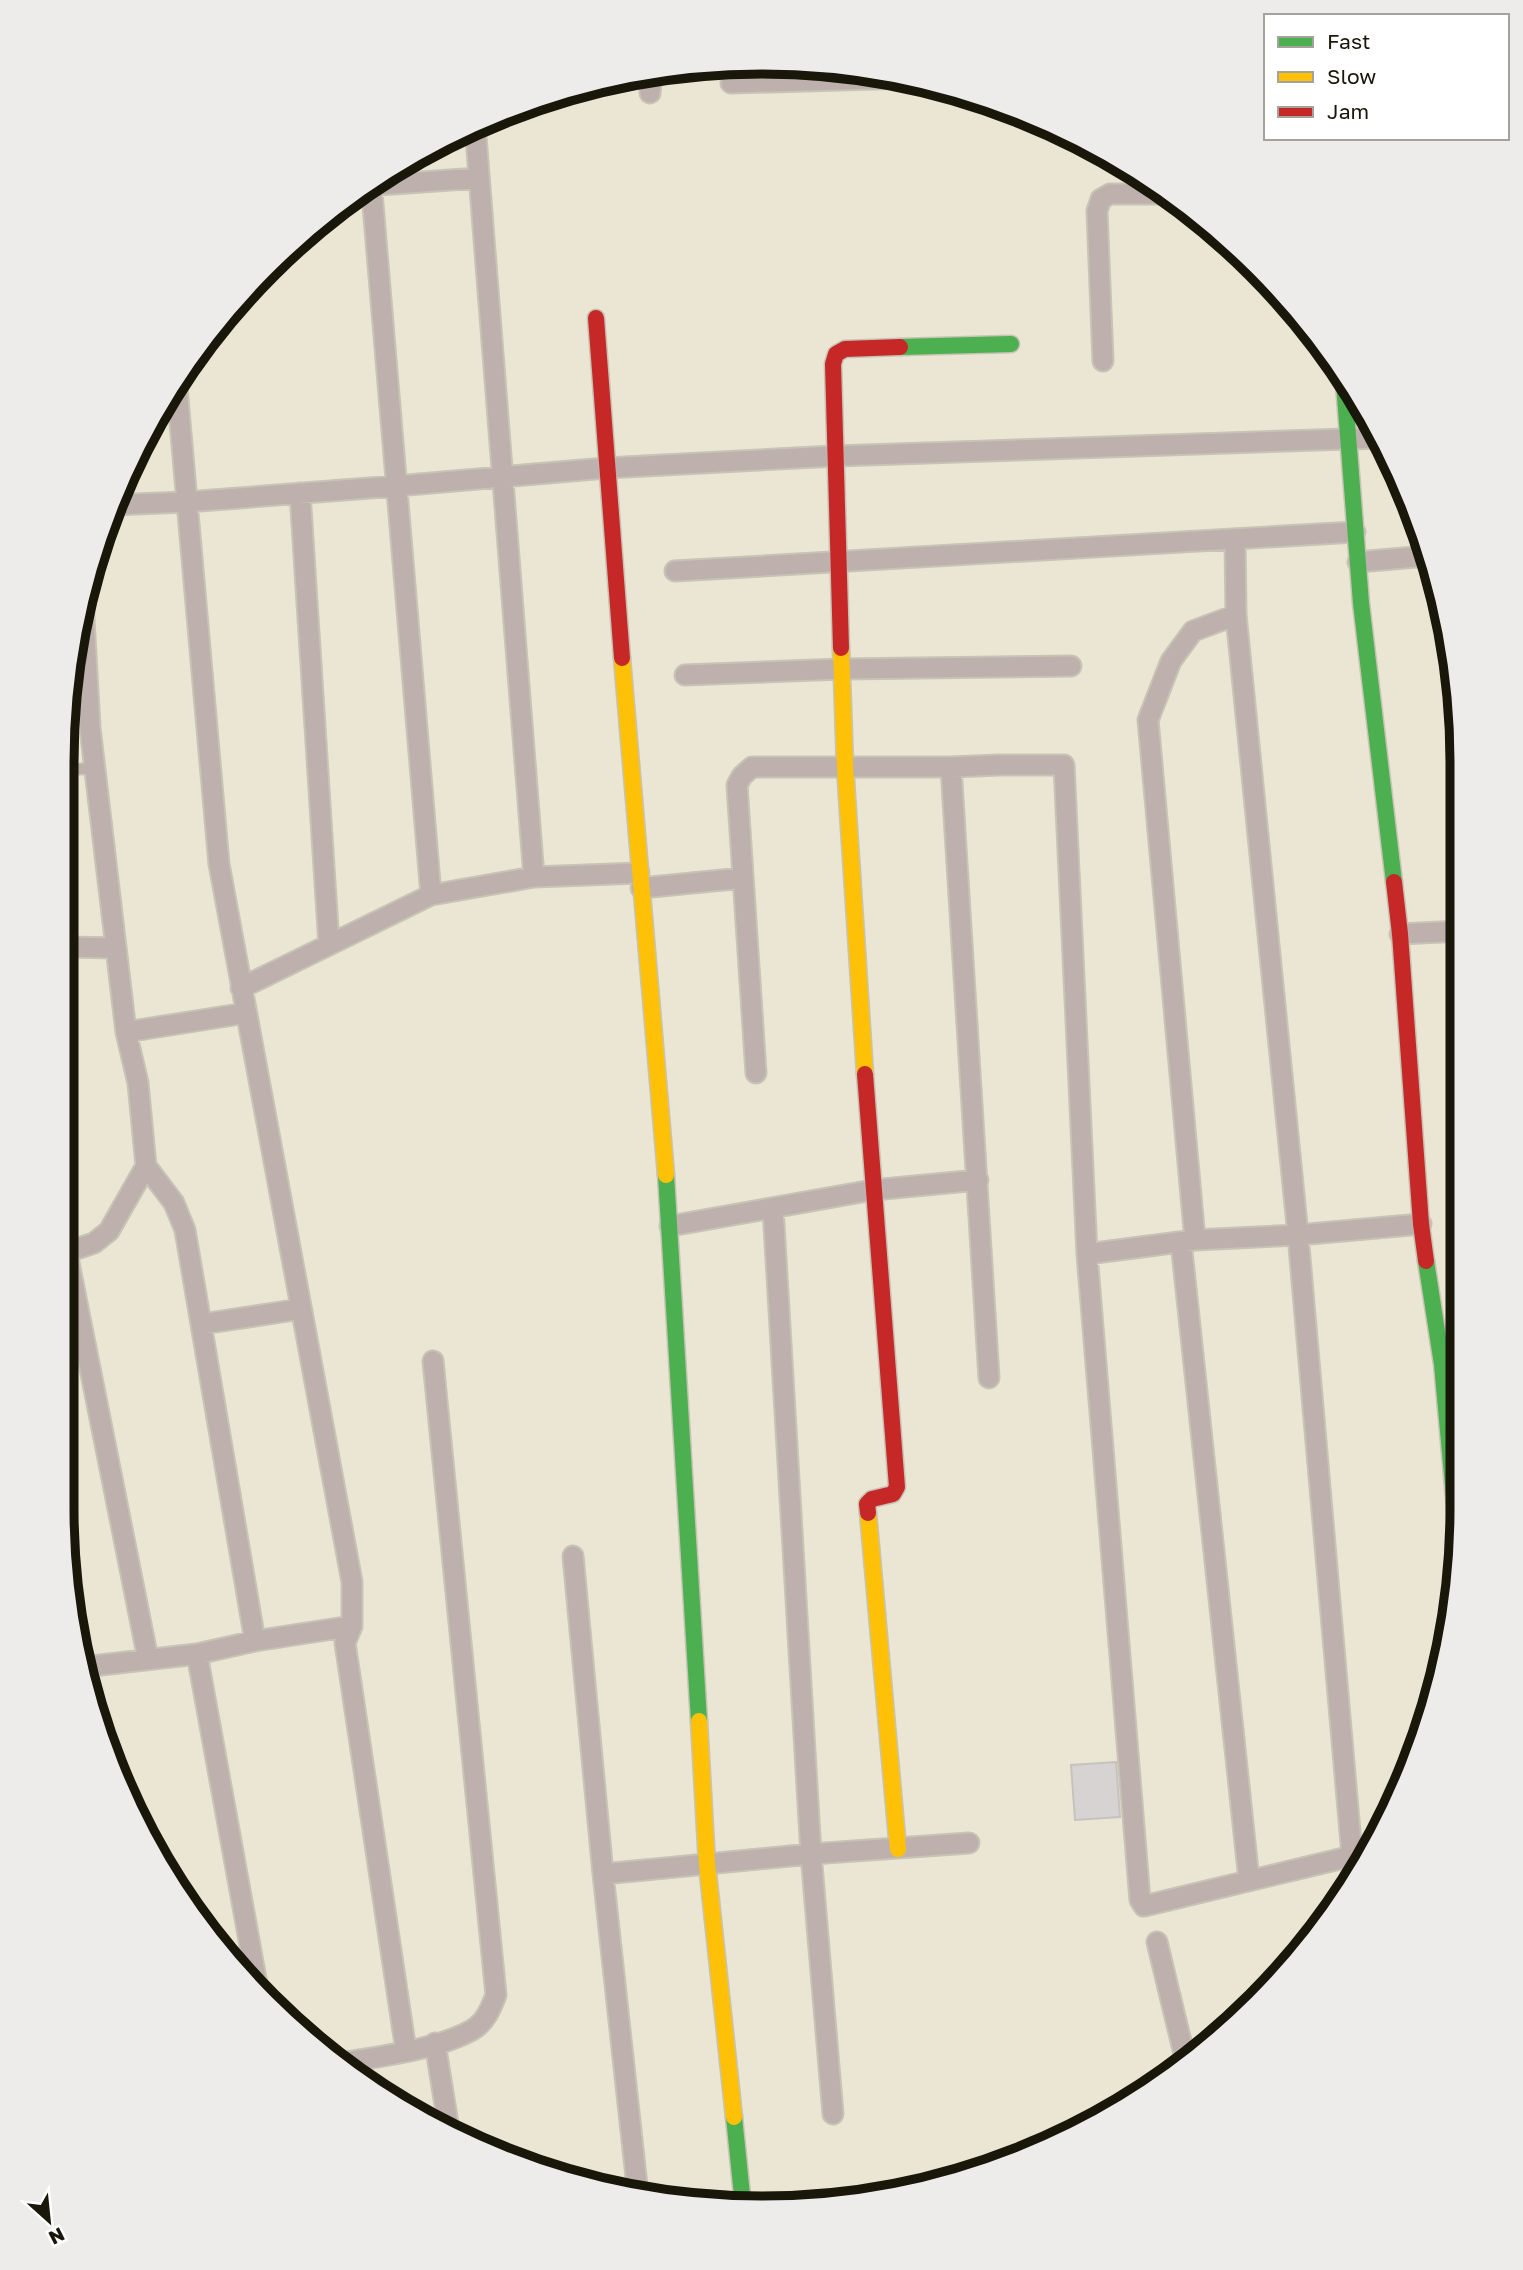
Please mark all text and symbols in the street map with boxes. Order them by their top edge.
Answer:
legend [1264,14,1509,140]
text: Fast [1327,28,1370,54]
text: Slow [1327,63,1376,89]
text: Jam [1327,98,1369,124]
north arrow [14,2186,84,2256]
text: N [45,2223,69,2250]

